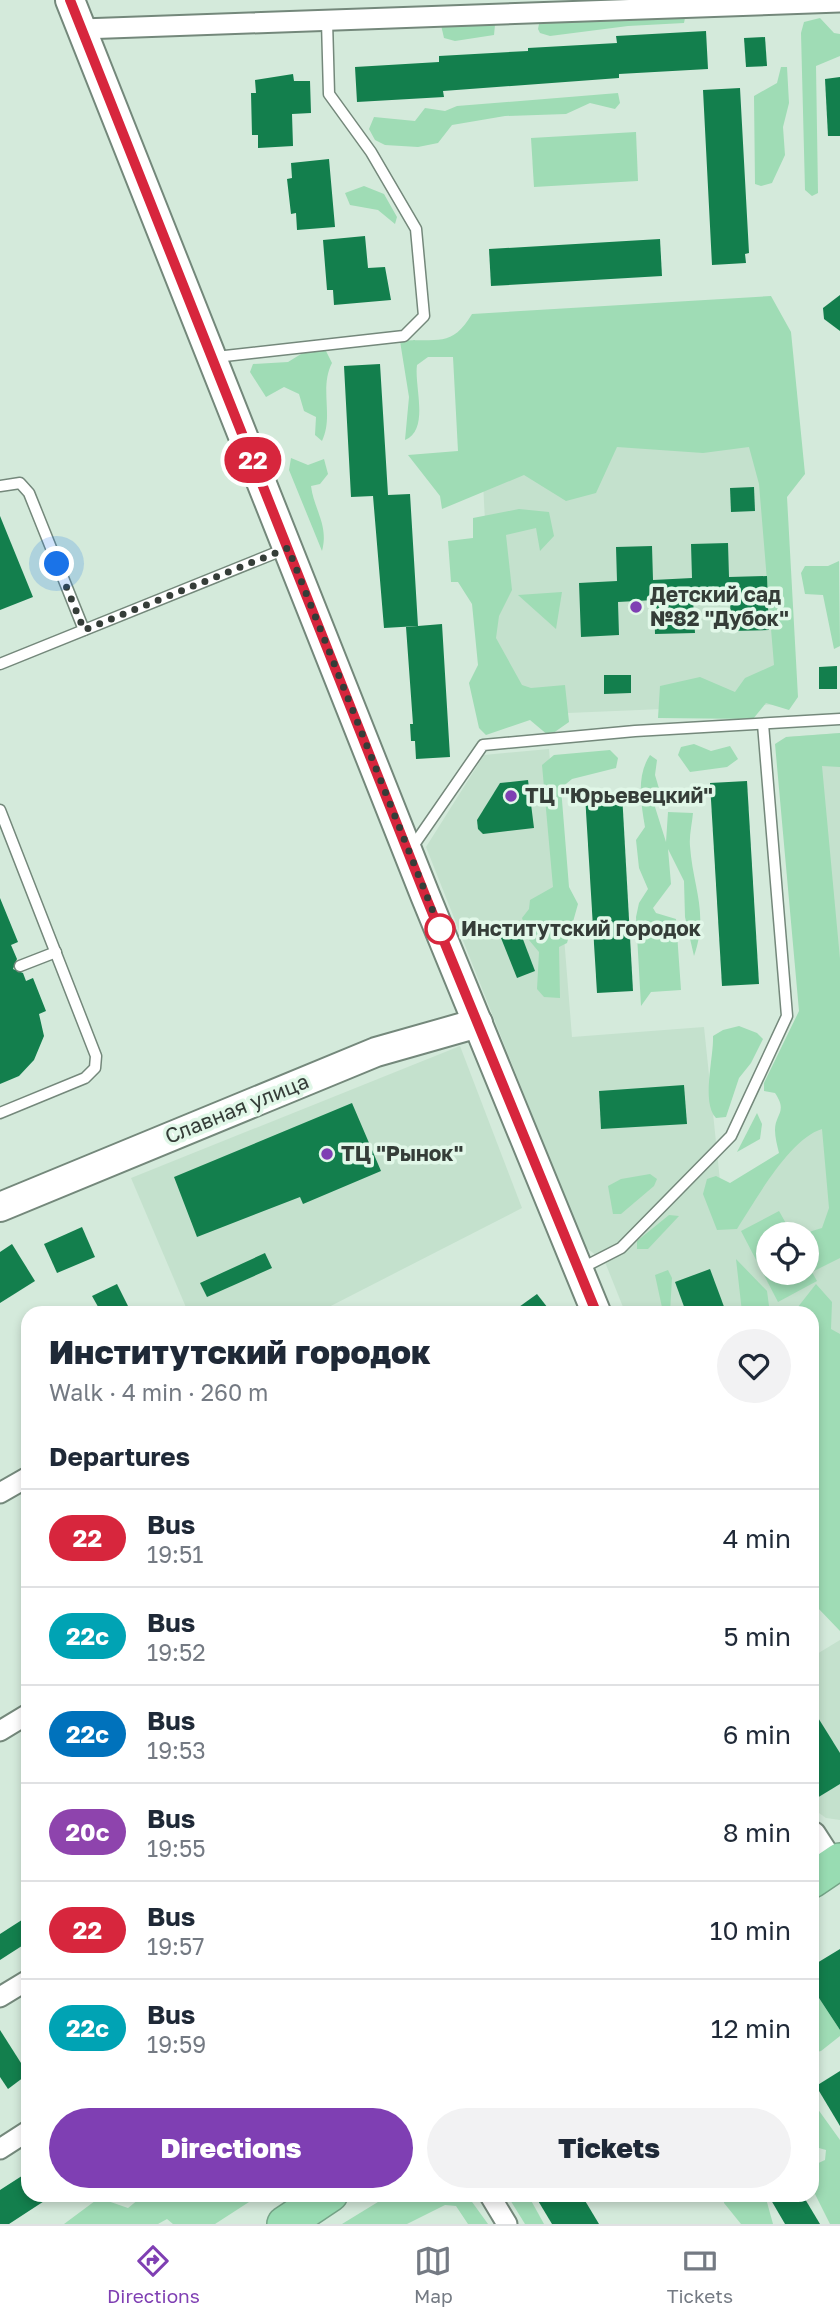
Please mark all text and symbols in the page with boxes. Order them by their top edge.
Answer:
line badge: 22 [222,437,284,483]
text: 22 [238,445,268,474]
your location [39,546,74,581]
place label: Детский сад №82 "Дубок" [650,581,789,631]
marker: Детский сад №82 "Дубок" [628,599,644,615]
place label: ТЦ "Юрьевецкий" [525,782,713,808]
marker: ТЦ "Юрьевецкий" [503,788,519,804]
marker: Институтский городок [425,914,455,944]
place label: Институтский городок [461,915,701,941]
street label: Славная улица [161,1067,312,1149]
place label: ТЦ "Рынок" [341,1140,464,1166]
marker: ТЦ "Рынок" [319,1146,335,1162]
map controls [756,1222,819,1285]
button: locate [756,1222,819,1285]
button: heart [717,1329,791,1403]
text: Институтский городок [49,1332,431,1371]
text: Walk · 4 min · 260 m [49,1378,268,1406]
text: Departures [49,1441,190,1472]
text: Bus [147,1509,195,1540]
text: 22 [73,1523,102,1552]
text: 4 min [723,1523,791,1554]
text: 19:51 [147,1540,203,1568]
text: Bus [147,1607,195,1638]
text: 22c [66,1621,109,1650]
text: 5 min [723,1621,791,1652]
text: 19:52 [147,1638,206,1666]
text: Bus [147,1705,195,1736]
text: 22с [66,1719,109,1748]
text: 6 min [723,1719,791,1750]
text: 19:53 [147,1736,206,1764]
text: Bus [147,1803,195,1834]
text: 20с [65,1817,110,1846]
text: 8 min [723,1817,791,1848]
text: 19:55 [147,1834,206,1862]
text: Bus [147,1901,195,1932]
text: 22 [73,1915,102,1944]
text: 10 min [710,1915,791,1946]
text: 19:57 [147,1932,205,1960]
text: Bus [147,1999,195,2030]
text: 22c [66,2013,109,2042]
text: 12 min [711,2013,791,2044]
text: 19:59 [147,2030,206,2058]
button: Directions [49,2108,413,2188]
button: Tickets [427,2108,791,2188]
tab: Directions [107,2242,200,2307]
tab: Map [414,2242,453,2307]
tab: Tickets [667,2242,733,2307]

